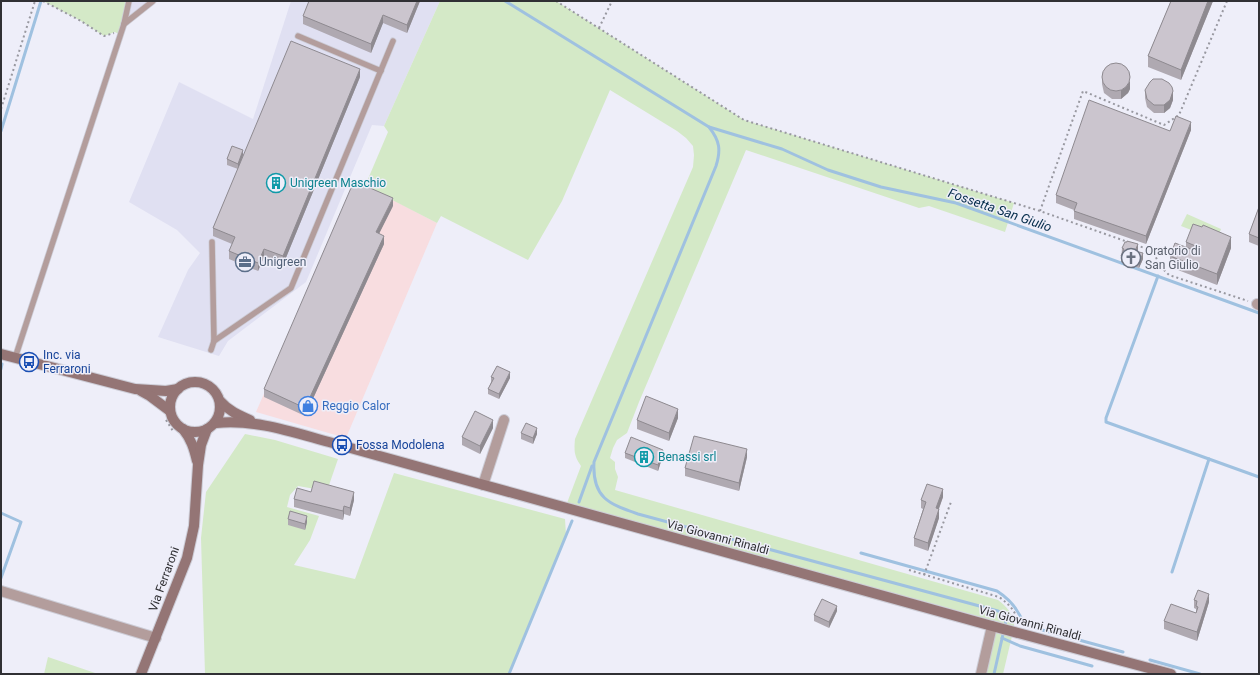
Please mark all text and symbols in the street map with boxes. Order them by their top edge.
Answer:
building icon: Unigreen Maschio [265,172,287,194]
place label: Unigreen Maschio [290,176,386,190]
water label: Fossetta San Giulio [946,185,1054,235]
place label: Oratorio di San Giulio [1145,244,1201,272]
church icon: Oratorio di San Giulio [1120,247,1142,269]
office icon: Unigreen [234,251,256,273]
place label: Unigreen [259,255,306,269]
place label: Inc. via Ferraroni [43,348,91,376]
bus stop icon: Inc. via Ferraroni [18,351,40,373]
shop icon: Reggio Calor [297,395,319,417]
place label: Reggio Calor [322,399,390,413]
bus stop icon: Fossa Modolena [331,434,353,456]
place label: Fossa Modolena [356,438,445,452]
building icon: Benassi srl [633,446,655,468]
place label: Benassi srl [658,450,716,464]
street label: Via Giovanni Rinaldi [665,517,771,557]
street label: Via Ferraroni [146,545,182,613]
street label: Via Giovanni Rinaldi [977,603,1083,643]

